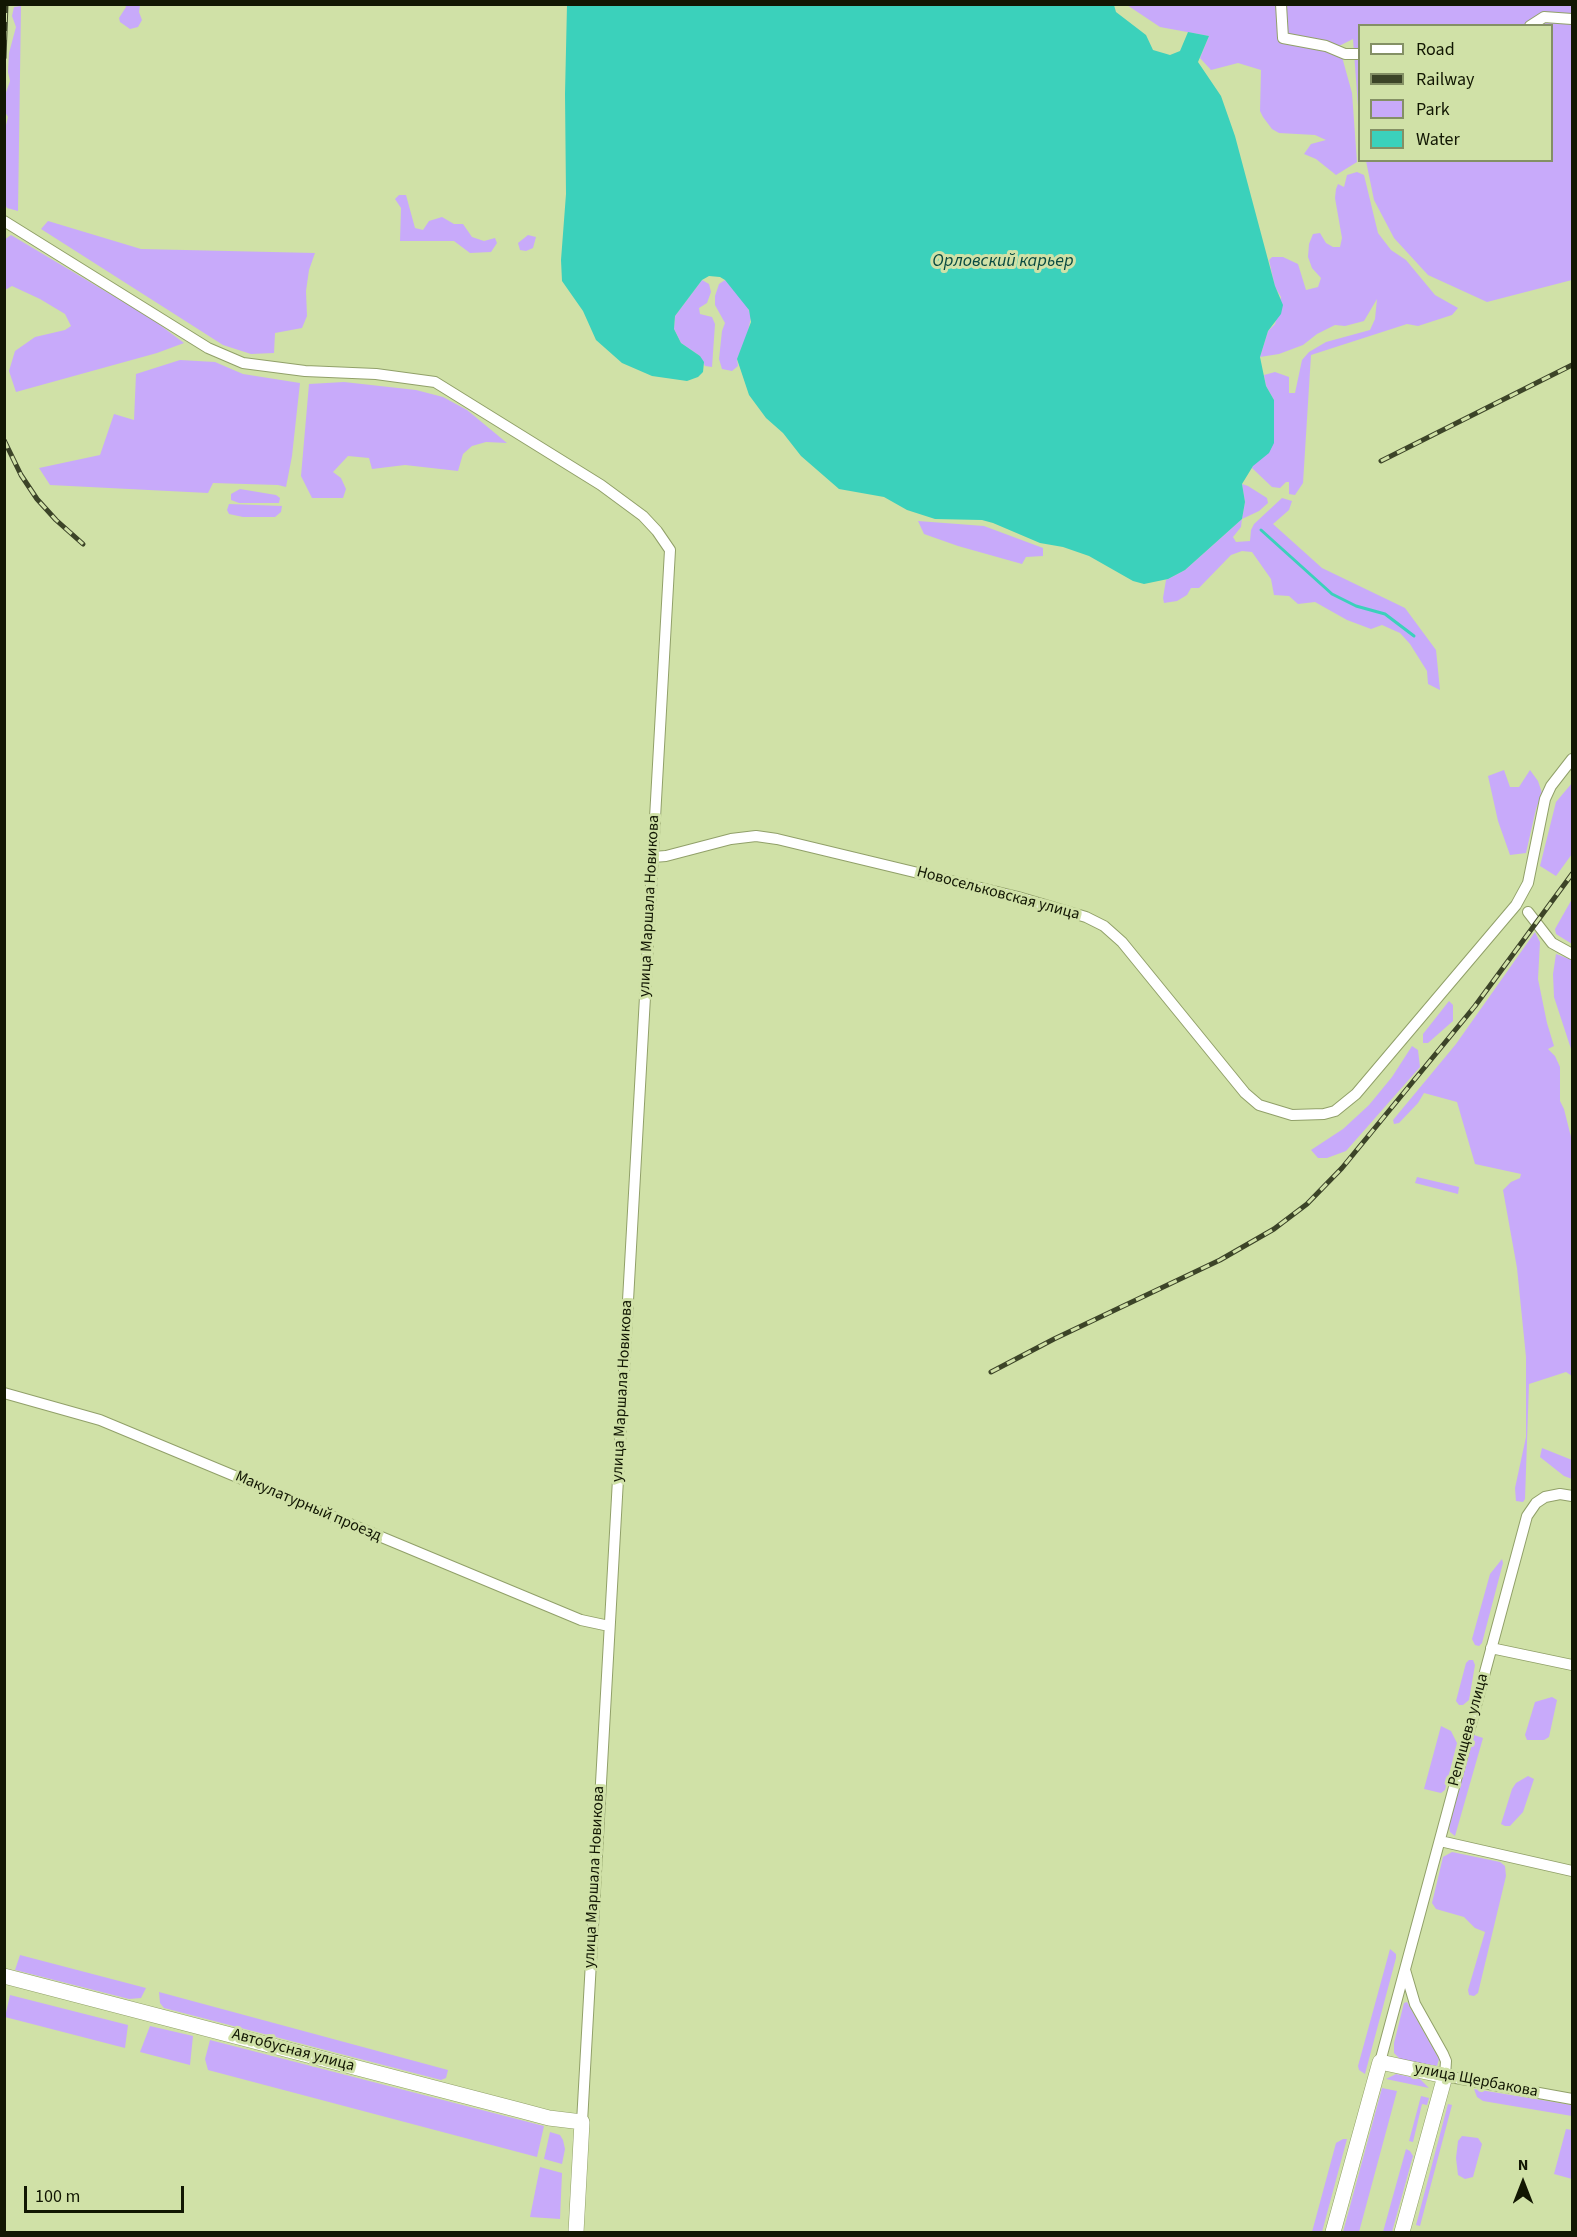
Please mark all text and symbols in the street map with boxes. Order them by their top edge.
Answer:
legend [1358,24,1553,162]
text: Road [1416,37,1455,62]
text: Railway [1416,67,1475,92]
text: Park [1416,97,1450,122]
text: Water [1416,127,1460,152]
water label: Орловский карьер [932,251,1074,273]
street label: улица Маршала Новикова [636,814,664,998]
street label: Новосельковская улица [914,863,1082,925]
street label: улица Маршала Новикова [609,1299,637,1483]
street label: Макулатурный проезд [232,1467,384,1547]
street label: Репищева улица [1445,1672,1493,1788]
street label: улица Маршала Новикова [581,1785,609,1969]
street label: Автобусная улица [230,2025,356,2077]
street label: улица Щербакова [1413,2060,1539,2102]
north arrow [1493,2153,1553,2213]
text: N [1518,2154,1528,2176]
scale bar [27,2174,188,2212]
text: 100 m [35,2184,80,2209]

